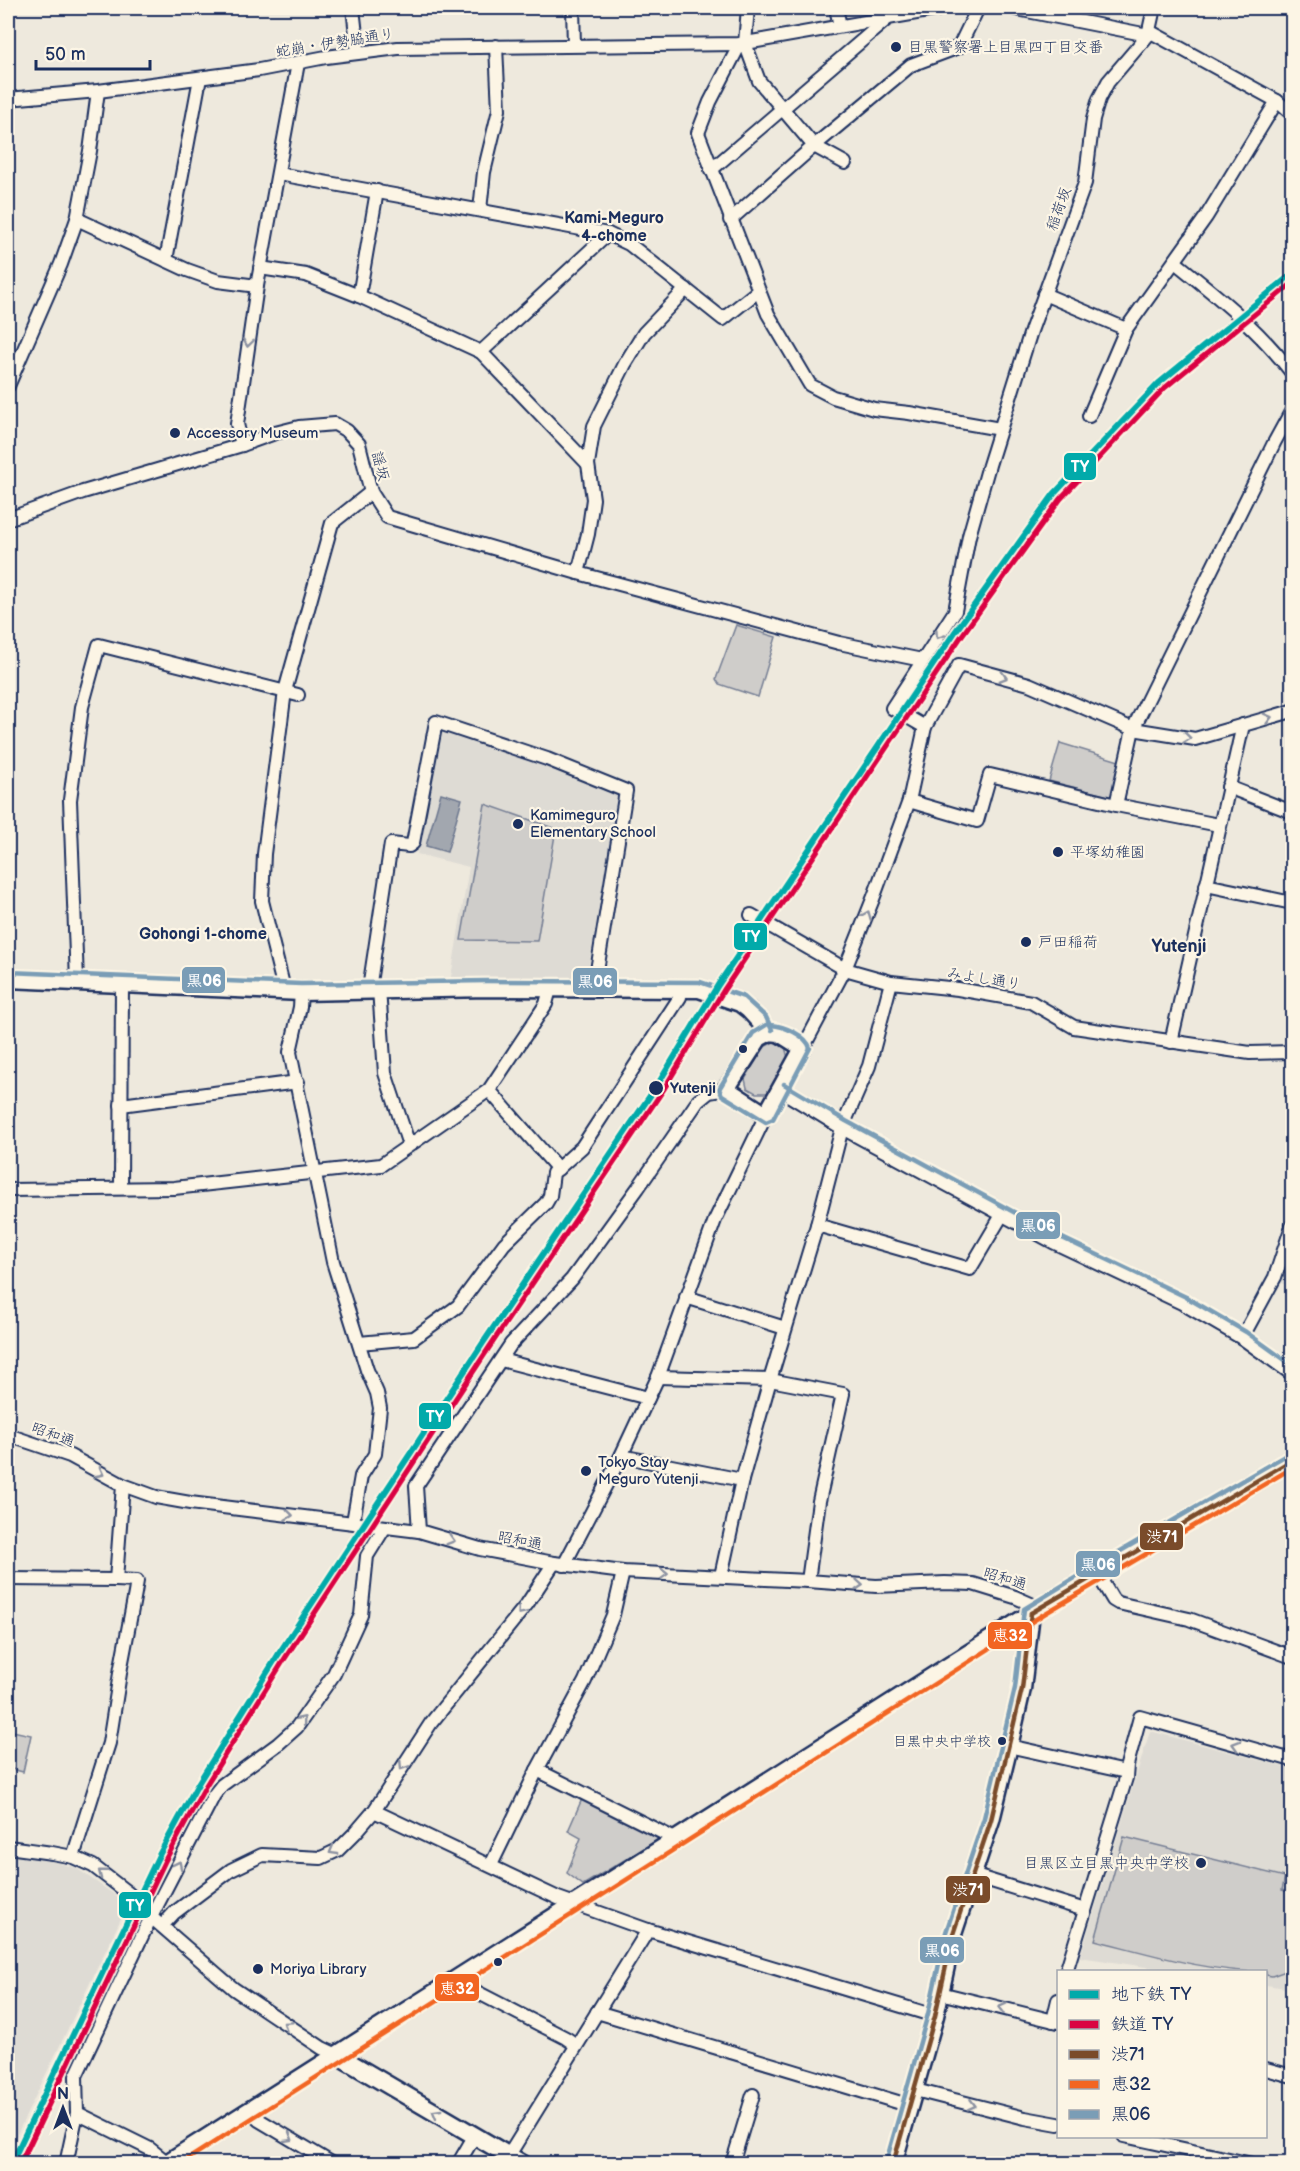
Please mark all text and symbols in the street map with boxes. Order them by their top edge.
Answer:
street label: 蛇崩・伊勢脇通り [274,24,396,62]
scale bar [36,33,150,71]
place label: 目黒警察署上目黒四丁目交番 [908,38,1103,57]
marker: 目黒警察署上目黒四丁目交番 [889,40,903,54]
text: 50 m [45,44,86,65]
street label: 稲荷坂 [1042,185,1076,233]
district label: Kami-Meguro 4-chome [564,209,664,246]
one-way arrow [243,339,255,348]
place label: Accessory Museum [187,424,319,443]
marker: Accessory Museum [168,426,182,440]
street label: 謡坂 [367,449,393,483]
line badge: TY [1063,452,1097,481]
text: TY [1071,458,1090,477]
one-way arrow [935,629,946,640]
one-way arrow [997,670,1008,682]
one-way arrow [1263,712,1273,725]
one-way arrow [1182,731,1191,743]
place label: Kamimeguro Elementary School [530,806,656,842]
marker: Kamimeguro Elementary School [511,817,525,831]
place label: 平塚幼稚園 [1070,843,1145,862]
marker: 平塚幼稚園 [1051,845,1065,859]
one-way arrow [860,910,872,921]
line badge: TY [733,922,768,951]
district label: Gohongi 1-chome [139,925,267,944]
text: TY [742,928,761,947]
place label: 戸田稲荷 [1038,933,1098,952]
marker: 戸田稲荷 [1019,935,1033,949]
district label: Yutenji [1151,936,1207,957]
street label: みよし通り [945,964,1023,994]
line badge: 黒06 [181,966,226,994]
line badge: 黒06 [572,967,618,996]
text: 黒06 [186,972,222,991]
text: 黒06 [577,973,613,992]
unlabelled marker [737,1043,749,1055]
marker: Yutenji [647,1079,665,1097]
place label: Yutenji [670,1079,716,1098]
line badge: 黒06 [1015,1211,1061,1240]
text: 黒06 [1020,1217,1056,1236]
line badge: TY [418,1402,452,1430]
text: TY [426,1408,445,1427]
street label: 昭和通 [29,1418,77,1452]
place label: Tokyo Stay Meguro Yutenji [598,1453,699,1489]
marker: Tokyo Stay Meguro Yutenji [579,1464,593,1478]
one-way arrow [94,1466,104,1477]
one-way arrow [284,1508,293,1520]
line badge: 渋71 [1139,1522,1184,1551]
street label: 昭和通 [496,1527,544,1555]
text: 渋71 [1146,1528,1178,1547]
one-way arrow [445,1533,456,1545]
line badge: 黒06 [1075,1550,1121,1578]
text: 黒06 [1080,1556,1116,1575]
street label: 昭和通 [981,1563,1029,1595]
one-way arrow [659,1568,668,1580]
one-way arrow [854,1578,863,1591]
one-way arrow [517,1604,528,1615]
line badge: 恵32 [987,1621,1033,1650]
text: 恵32 [993,1627,1028,1646]
one-way arrow [295,1716,306,1727]
place label: 目黒中央中学校 [893,1733,991,1750]
marker: 目黒中央中学校 [996,1735,1008,1747]
one-way arrow [1231,1739,1241,1752]
one-way arrow [399,1759,410,1770]
one-way arrow [329,1844,339,1856]
place label: 目黒区立目黒中央中学校 [1024,1854,1189,1873]
marker: 目黒区立目黒中央中学校 [1194,1856,1208,1870]
one-way arrow [170,1860,182,1871]
one-way arrow [98,1869,109,1880]
line badge: 渋71 [945,1875,991,1904]
text: 渋71 [952,1881,984,1900]
line badge: TY [118,1891,152,1919]
text: TY [126,1897,145,1916]
line badge: 黒06 [919,1936,965,1964]
text: 黒06 [924,1942,960,1961]
unlabelled marker [492,1956,504,1968]
place label: Moriya Library [270,1960,367,1979]
marker: Moriya Library [251,1962,265,1976]
legend [1057,1970,1267,2138]
line badge: 恵32 [434,1973,480,2002]
text: 恵32 [440,1980,475,1999]
text: 地下鉄 TY [1111,1984,1192,2005]
one-way arrow [997,2003,1007,2016]
text: 鉄道 TY [1111,2014,1174,2035]
one-way arrow [283,2020,293,2032]
text: 渋71 [1111,2044,1145,2065]
text: 恵32 [1111,2074,1151,2095]
north arrow [33,2078,93,2138]
text: N [57,2085,69,2104]
one-way arrow [967,2097,977,2110]
text: 黒06 [1111,2104,1151,2125]
one-way arrow [432,2108,443,2120]
one-way arrow [283,2131,293,2142]

